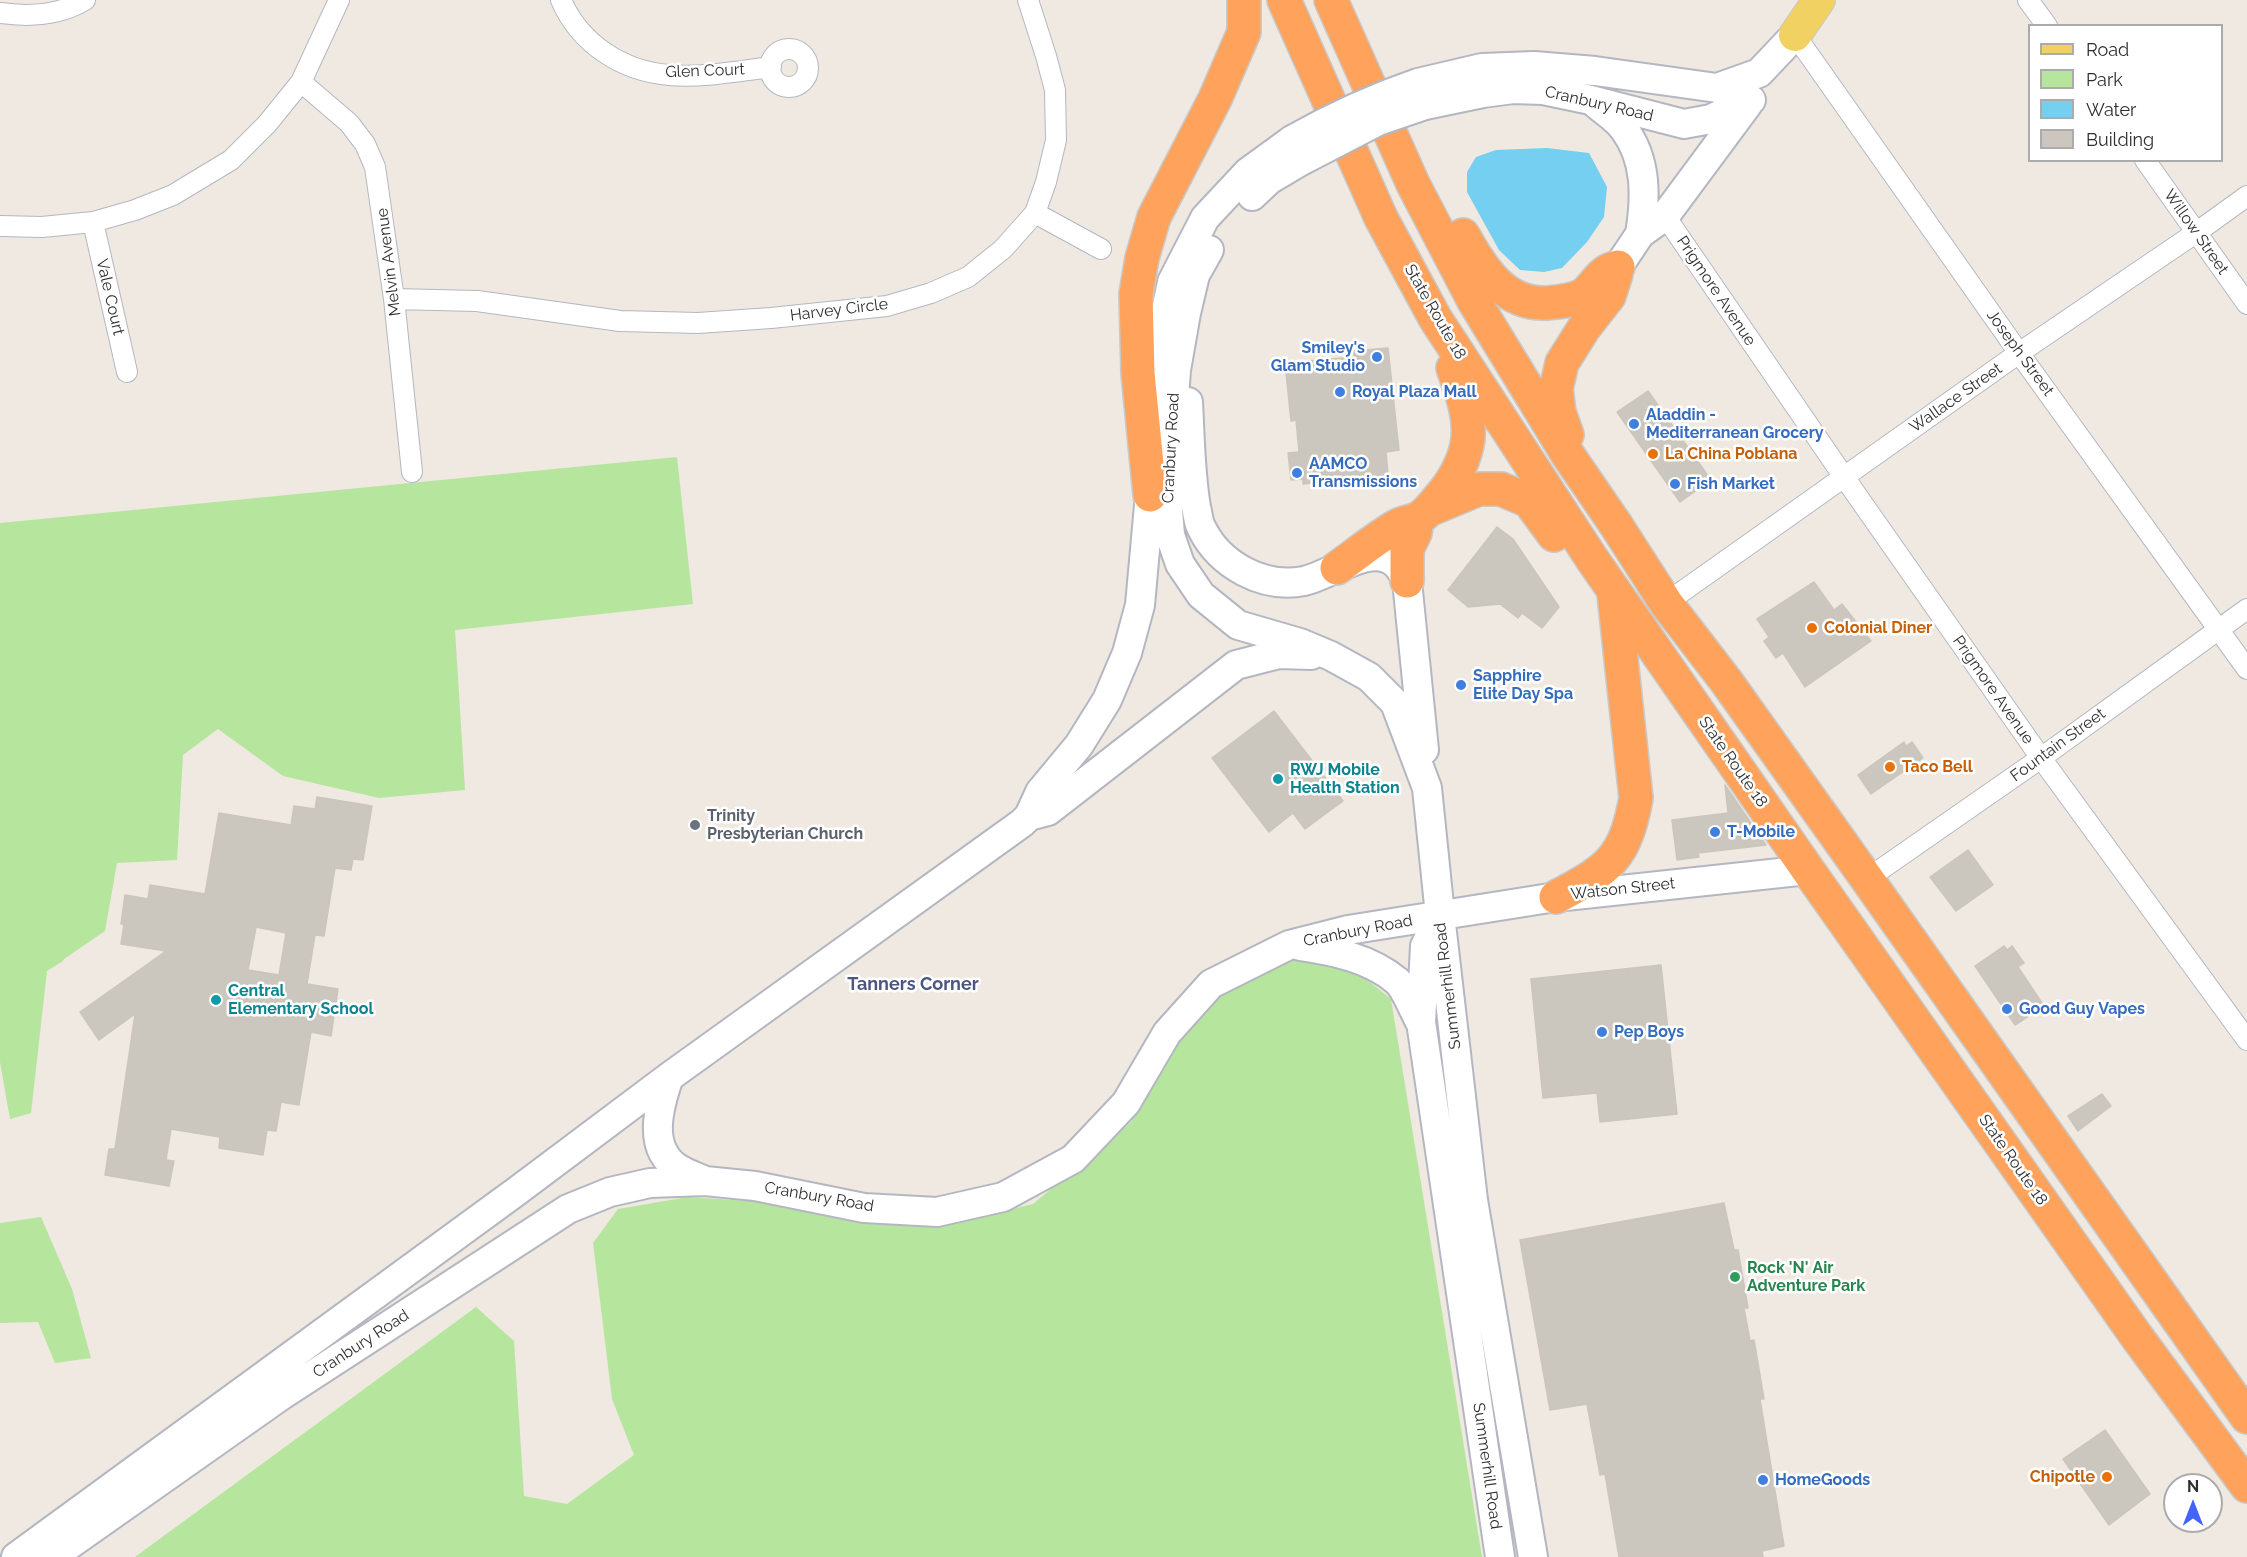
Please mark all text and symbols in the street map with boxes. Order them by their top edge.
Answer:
legend [2028,24,2223,162]
text: Road [2086,39,2129,60]
street label: Glen Court [665,60,745,82]
text: Park [2086,69,2123,90]
street label: Cranbury Road [1543,82,1655,126]
text: Water [2086,99,2136,120]
text: Building [2086,129,2154,150]
street label: Willow Street [2160,186,2232,278]
street label: Melvin Avenue [373,207,405,317]
street label: Prigmore Avenue [1672,233,1760,349]
street label: Vale Court [92,257,128,337]
street label: State Route 18 [1400,261,1470,363]
street label: Harvey Circle [789,294,889,326]
street label: Joseph Street [1982,306,2058,400]
place label: Smiley's Glam Studio [1271,338,1365,376]
marker: Smiley's Glam Studio [1370,350,1384,364]
street label: Wallace Street [1906,359,2006,437]
place label: Royal Plaza Mall [1352,382,1477,402]
marker: Royal Plaza Mall [1333,385,1347,399]
street label: Cranbury Road [1159,392,1183,504]
place label: Aladdin - Mediterranean Grocery [1646,405,1824,443]
marker: Aladdin - Mediterranean Grocery [1627,417,1641,431]
place label: La China Poblana [1665,444,1798,464]
marker: La China Poblana [1646,447,1660,461]
place label: AAMCO Transmissions [1309,454,1417,492]
marker: AAMCO Transmissions [1290,466,1304,480]
place label: Fish Market [1687,474,1775,494]
marker: Fish Market [1668,477,1682,491]
place label: Colonial Diner [1824,618,1932,638]
marker: Colonial Diner [1805,621,1819,635]
street label: Prigmore Avenue [1948,632,2038,748]
place label: Sapphire Elite Day Spa [1473,666,1573,704]
marker: Sapphire Elite Day Spa [1454,678,1468,692]
street label: Fountain Street [2007,704,2109,786]
street label: State Route 18 [1695,713,1771,811]
place label: Taco Bell [1902,757,1973,777]
place label: RWJ Mobile Health Station [1290,760,1400,798]
marker: Taco Bell [1883,760,1897,774]
marker: RWJ Mobile Health Station [1271,772,1285,786]
place label: Trinity Presbyterian Church [707,806,863,844]
marker: Trinity Presbyterian Church [688,818,702,832]
place label: T-Mobile [1727,822,1795,842]
marker: T-Mobile [1708,825,1722,839]
street label: Watson Street [1570,874,1676,904]
street label: Cranbury Road [1302,911,1414,951]
street label: Summerhill Road [1431,922,1465,1050]
district label: Tanners Corner [847,974,979,996]
place label: Central Elementary School [228,981,373,1019]
marker: Central Elementary School [209,993,223,1007]
place label: Good Guy Vapes [2019,999,2145,1019]
marker: Good Guy Vapes [2000,1002,2014,1016]
place label: Pep Boys [1614,1022,1684,1042]
marker: Pep Boys [1595,1025,1609,1039]
street label: State Route 18 [1975,1111,2051,1209]
street label: Cranbury Road [763,1178,875,1216]
place label: Rock 'N' Air Adventure Park [1747,1258,1865,1296]
marker: Rock 'N' Air Adventure Park [1728,1270,1742,1284]
street label: Cranbury Road [309,1306,413,1382]
street label: Summerhill Road [1469,1401,1505,1531]
place label: Chipotle [2030,1467,2095,1487]
place label: HomeGoods [1775,1470,1870,1490]
marker: Chipotle [2100,1470,2114,1484]
marker: HomeGoods [1756,1473,1770,1487]
north arrow [2163,1473,2223,1533]
text: N [2187,1477,2199,1496]

